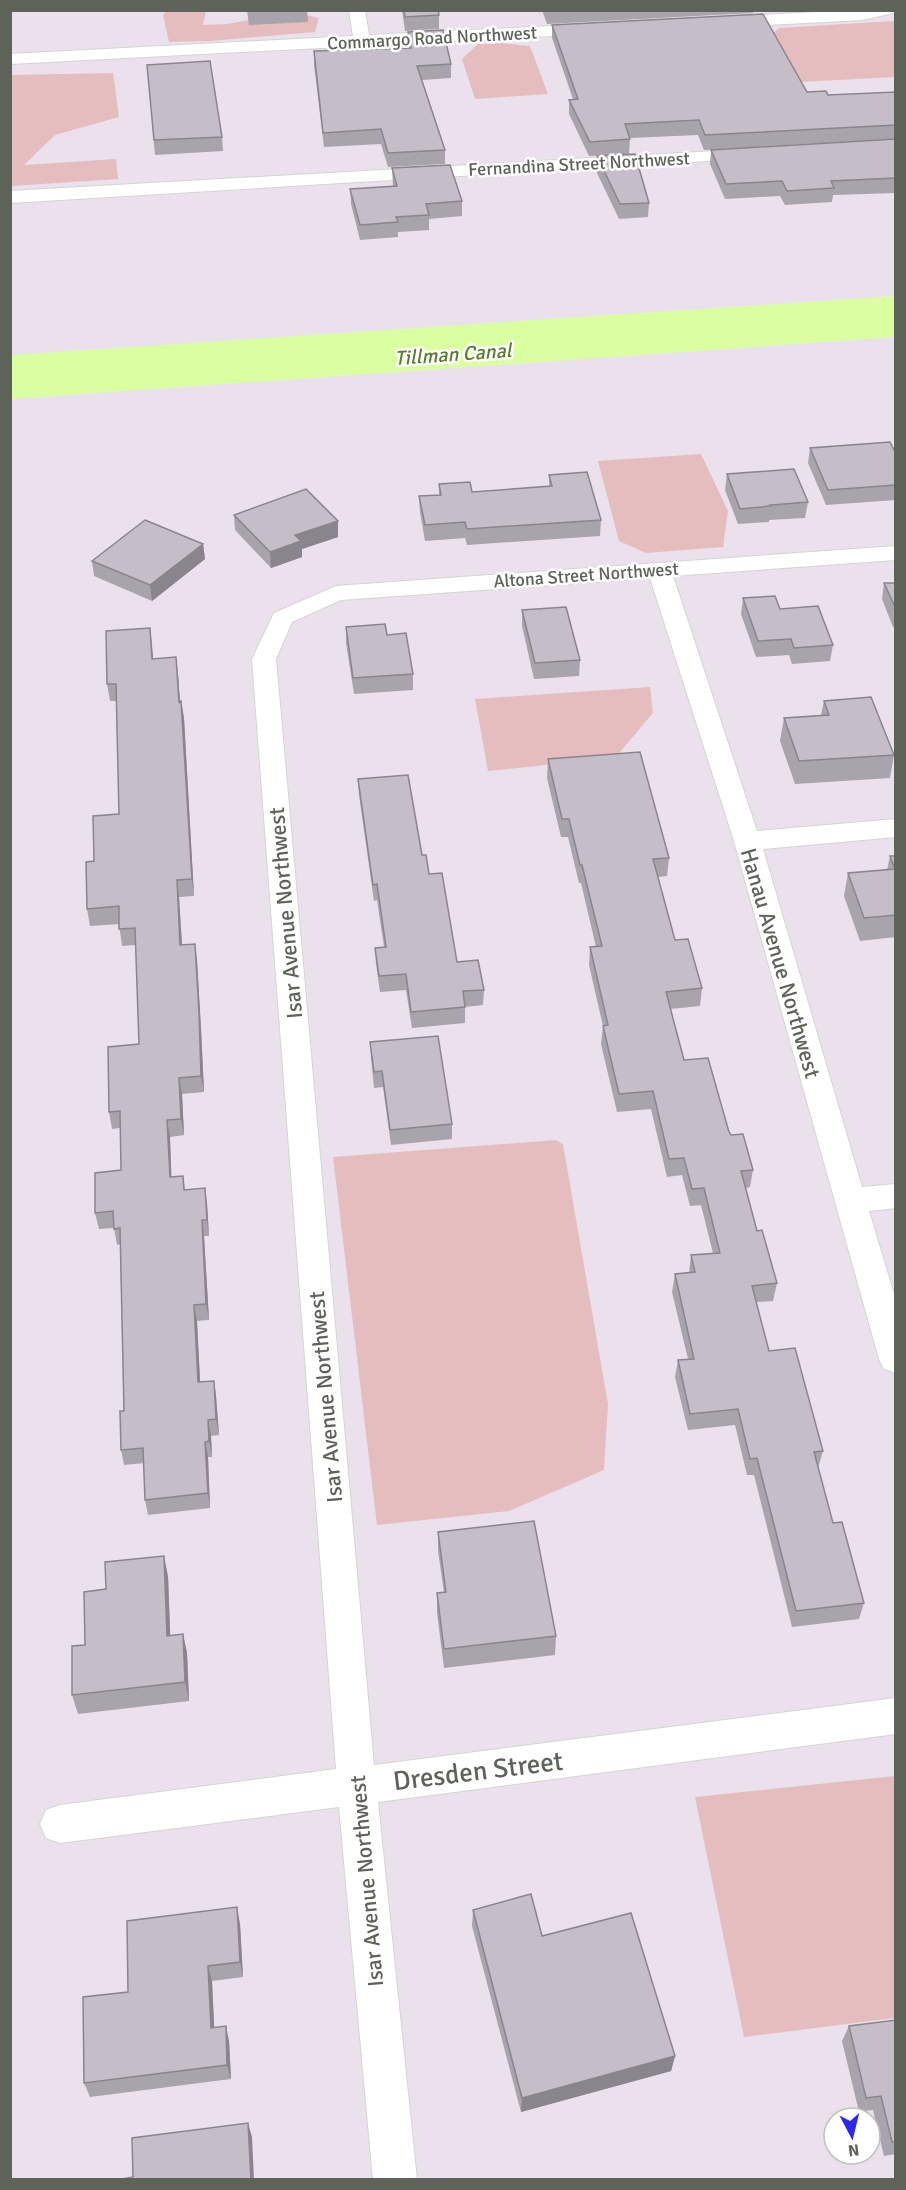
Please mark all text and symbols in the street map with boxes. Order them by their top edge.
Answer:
street label: Commargo Road Northwest [327,22,537,54]
street label: Fernandina Street Northwest [468,147,690,181]
water label: Tillman Canal [394,338,514,371]
street label: Altona Street Northwest [493,558,679,592]
street label: Isar Avenue Northwest [263,806,308,1020]
street label: Hanau Avenue Northwest [735,845,826,1081]
street label: Isar Avenue Northwest [303,1290,348,1504]
street label: Dresden Street [391,1745,565,1798]
street label: Isar Avenue Northwest [344,1774,389,1988]
north arrow [822,2106,882,2166]
text: N [847,2139,860,2160]

